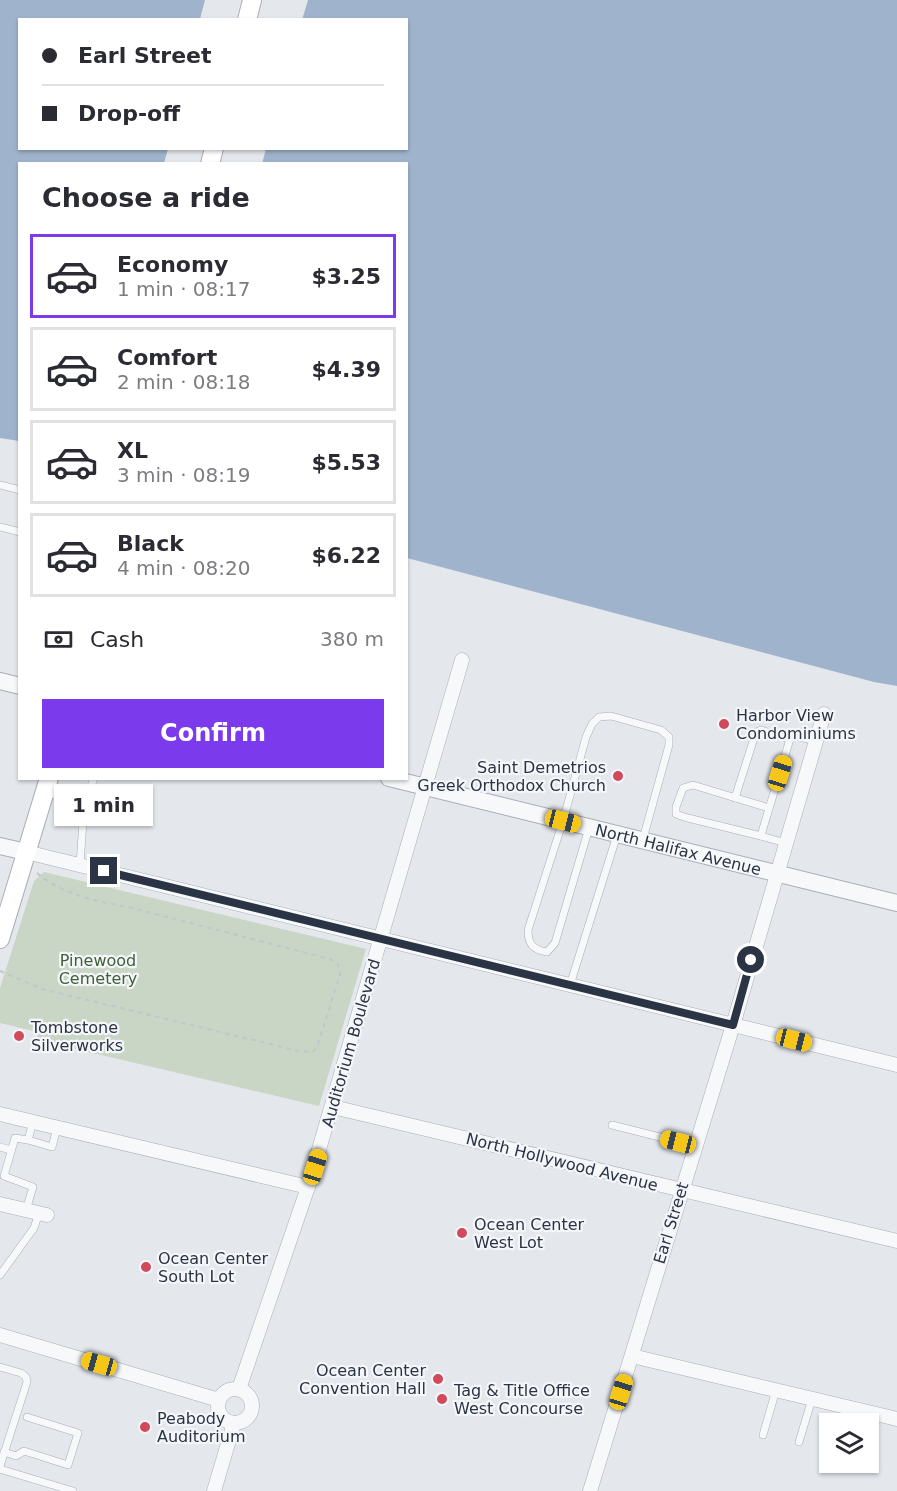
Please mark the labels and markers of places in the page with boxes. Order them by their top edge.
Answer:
place label: Harbor View Condominiums [736,706,856,743]
marker: Harbor View Condominiums [717,717,731,731]
place label: Saint Demetrios Greek Orthodox Church [417,758,606,795]
marker: Saint Demetrios Greek Orthodox Church [611,769,625,783]
place label: Tombstone Silverworks [30,1018,123,1055]
marker: Tombstone Silverworks [12,1029,26,1043]
place label: Ocean Center West Lot [474,1215,585,1252]
marker: Ocean Center West Lot [455,1226,469,1240]
place label: Ocean Center South Lot [158,1249,269,1286]
marker: Ocean Center South Lot [139,1260,153,1274]
place label: Ocean Center Convention Hall [299,1361,426,1398]
marker: Ocean Center Convention Hall [431,1372,445,1386]
place label: Tag & Title Office West Concourse [453,1381,590,1418]
marker: Tag & Title Office West Concourse [435,1392,449,1406]
place label: Peabody Auditorium [157,1409,246,1446]
marker: Peabody Auditorium [138,1420,152,1434]

